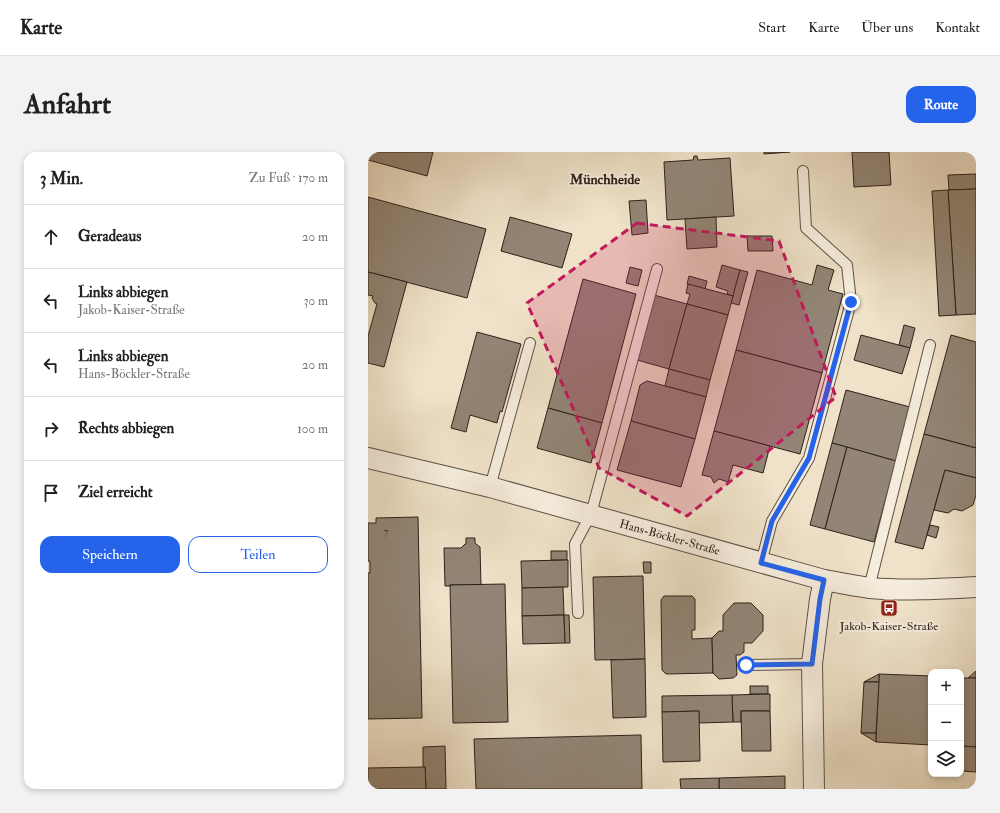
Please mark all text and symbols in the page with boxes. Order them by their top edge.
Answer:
text: Karte [20,16,62,40]
text: Start [758,19,786,36]
text: Karte [808,19,839,36]
text: Über uns [861,19,913,36]
text: Kontakt [935,19,980,36]
button: Route [906,86,976,123]
text: Anfahrt [24,87,111,122]
text: 3 Min. [40,168,83,189]
text: Zu Fuß · 170 m [249,170,328,186]
district label: Münchheide [569,171,640,188]
icon: ahead [40,226,62,248]
text: Geradeaus [78,227,141,246]
text: 20 m [302,229,328,245]
text: Links abbiegen [78,283,168,302]
icon: left [40,290,62,312]
text: 30 m [304,293,328,309]
route end [842,293,860,311]
text: Jakob-Kaiser-Straße [78,302,185,318]
text: Links abbiegen [78,347,168,366]
icon: left [40,354,62,376]
text: 20 m [302,357,328,373]
text: Hans-Böckler-Straße [78,366,190,382]
icon: right [40,418,62,440]
text: Rechts abbiegen [78,419,174,438]
text: 100 m [297,421,328,437]
icon: arrive [40,482,62,504]
text: Ziel erreicht [78,483,153,502]
street label: Hans-Böckler-Straße [618,516,722,559]
house number: 7 [384,526,389,538]
button: Speichern [40,536,180,573]
button: Teilen [188,536,328,573]
bus stop icon: Jakob-Kaiser-Straße [879,598,899,618]
place label: Jakob-Kaiser-Straße [839,619,938,634]
route start [737,656,755,674]
map controls [928,669,964,777]
button: + [928,669,964,705]
button: − [928,705,964,741]
button: layers [928,741,964,777]

